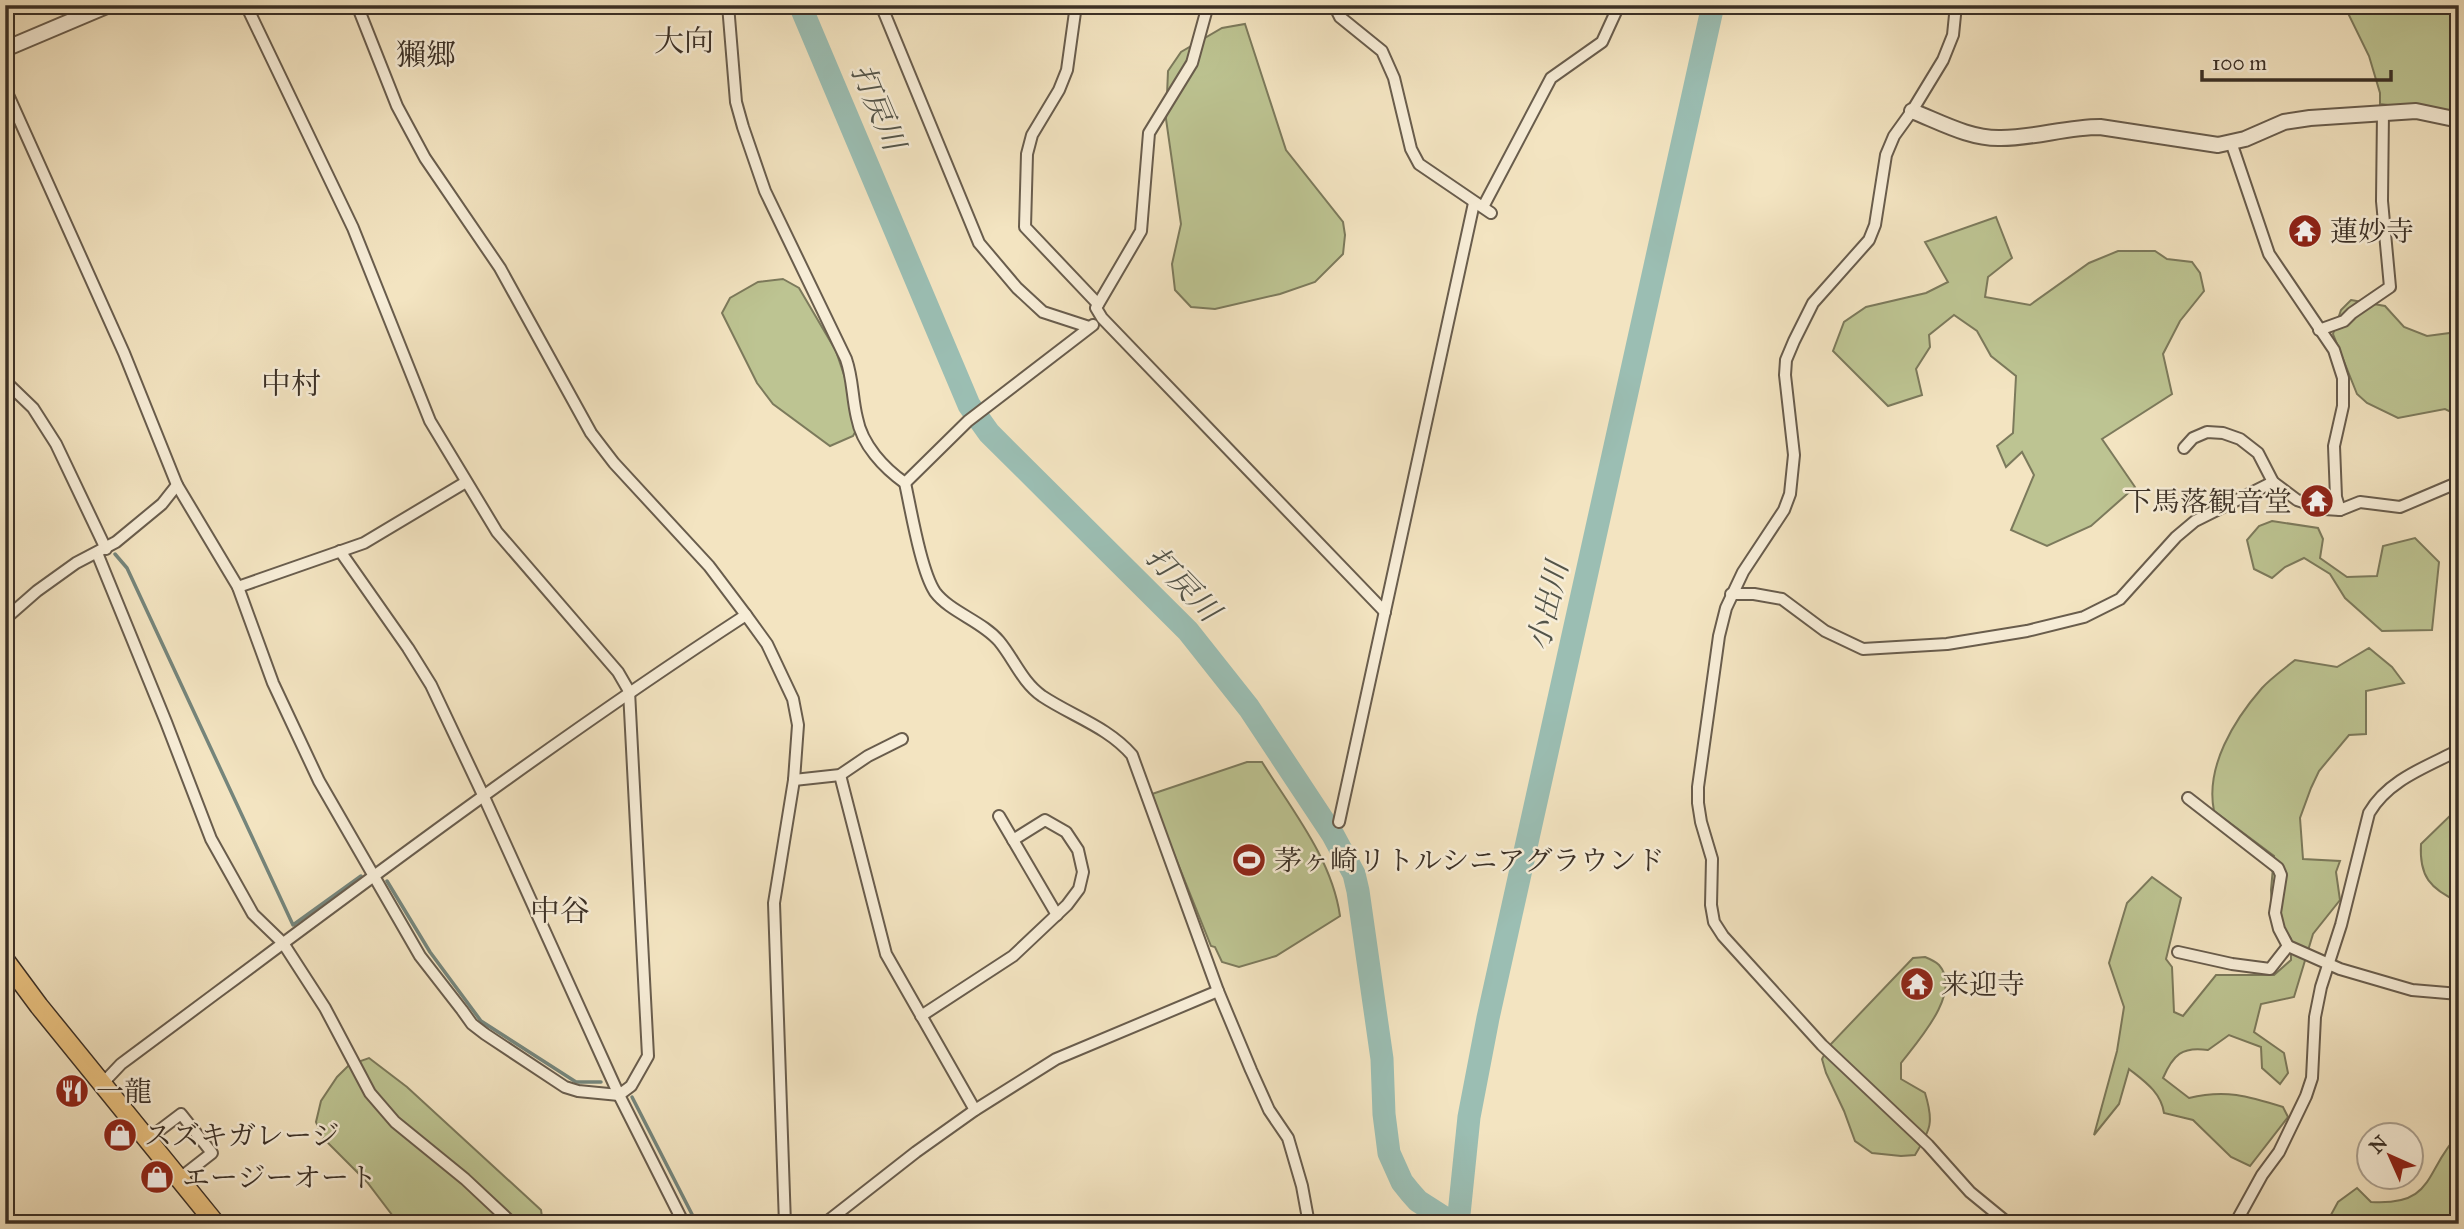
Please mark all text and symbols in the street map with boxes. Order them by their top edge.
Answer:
district label: 大向 [654,23,714,59]
district label: 獺郷 [396,37,456,73]
scale bar [2202,38,2390,82]
text: 100 m [2212,50,2267,76]
water label: 打戻川 [844,59,913,158]
temple icon: 蓮妙寺 [2286,212,2324,250]
place label: 蓮妙寺 [2330,214,2414,249]
district label: 中村 [261,366,321,402]
temple icon: 下馬落観音堂 [2298,482,2336,520]
place label: 下馬落観音堂 [2124,484,2292,519]
water label: 打戻川 [1139,539,1229,631]
water label: 小出川 [1520,555,1576,654]
sports icon: 茅ヶ崎リトルシニアグラウンド [1230,841,1268,879]
place label: 茅ヶ崎リトルシニアグラウンド [1274,843,1664,878]
district label: 中谷 [530,893,590,929]
temple icon: 来迎寺 [1898,965,1936,1003]
place label: 来迎寺 [1941,967,2025,1002]
restaurant icon: 一龍 [53,1072,91,1110]
place label: 一龍 [96,1074,152,1109]
shop icon: スズキガレージ [101,1116,139,1154]
place label: スズキガレージ [144,1118,339,1153]
north arrow [2356,1120,2426,1190]
text: N [2364,1130,2392,1158]
shop icon: エージーオート [138,1158,176,1196]
place label: エージーオート [182,1160,377,1195]

